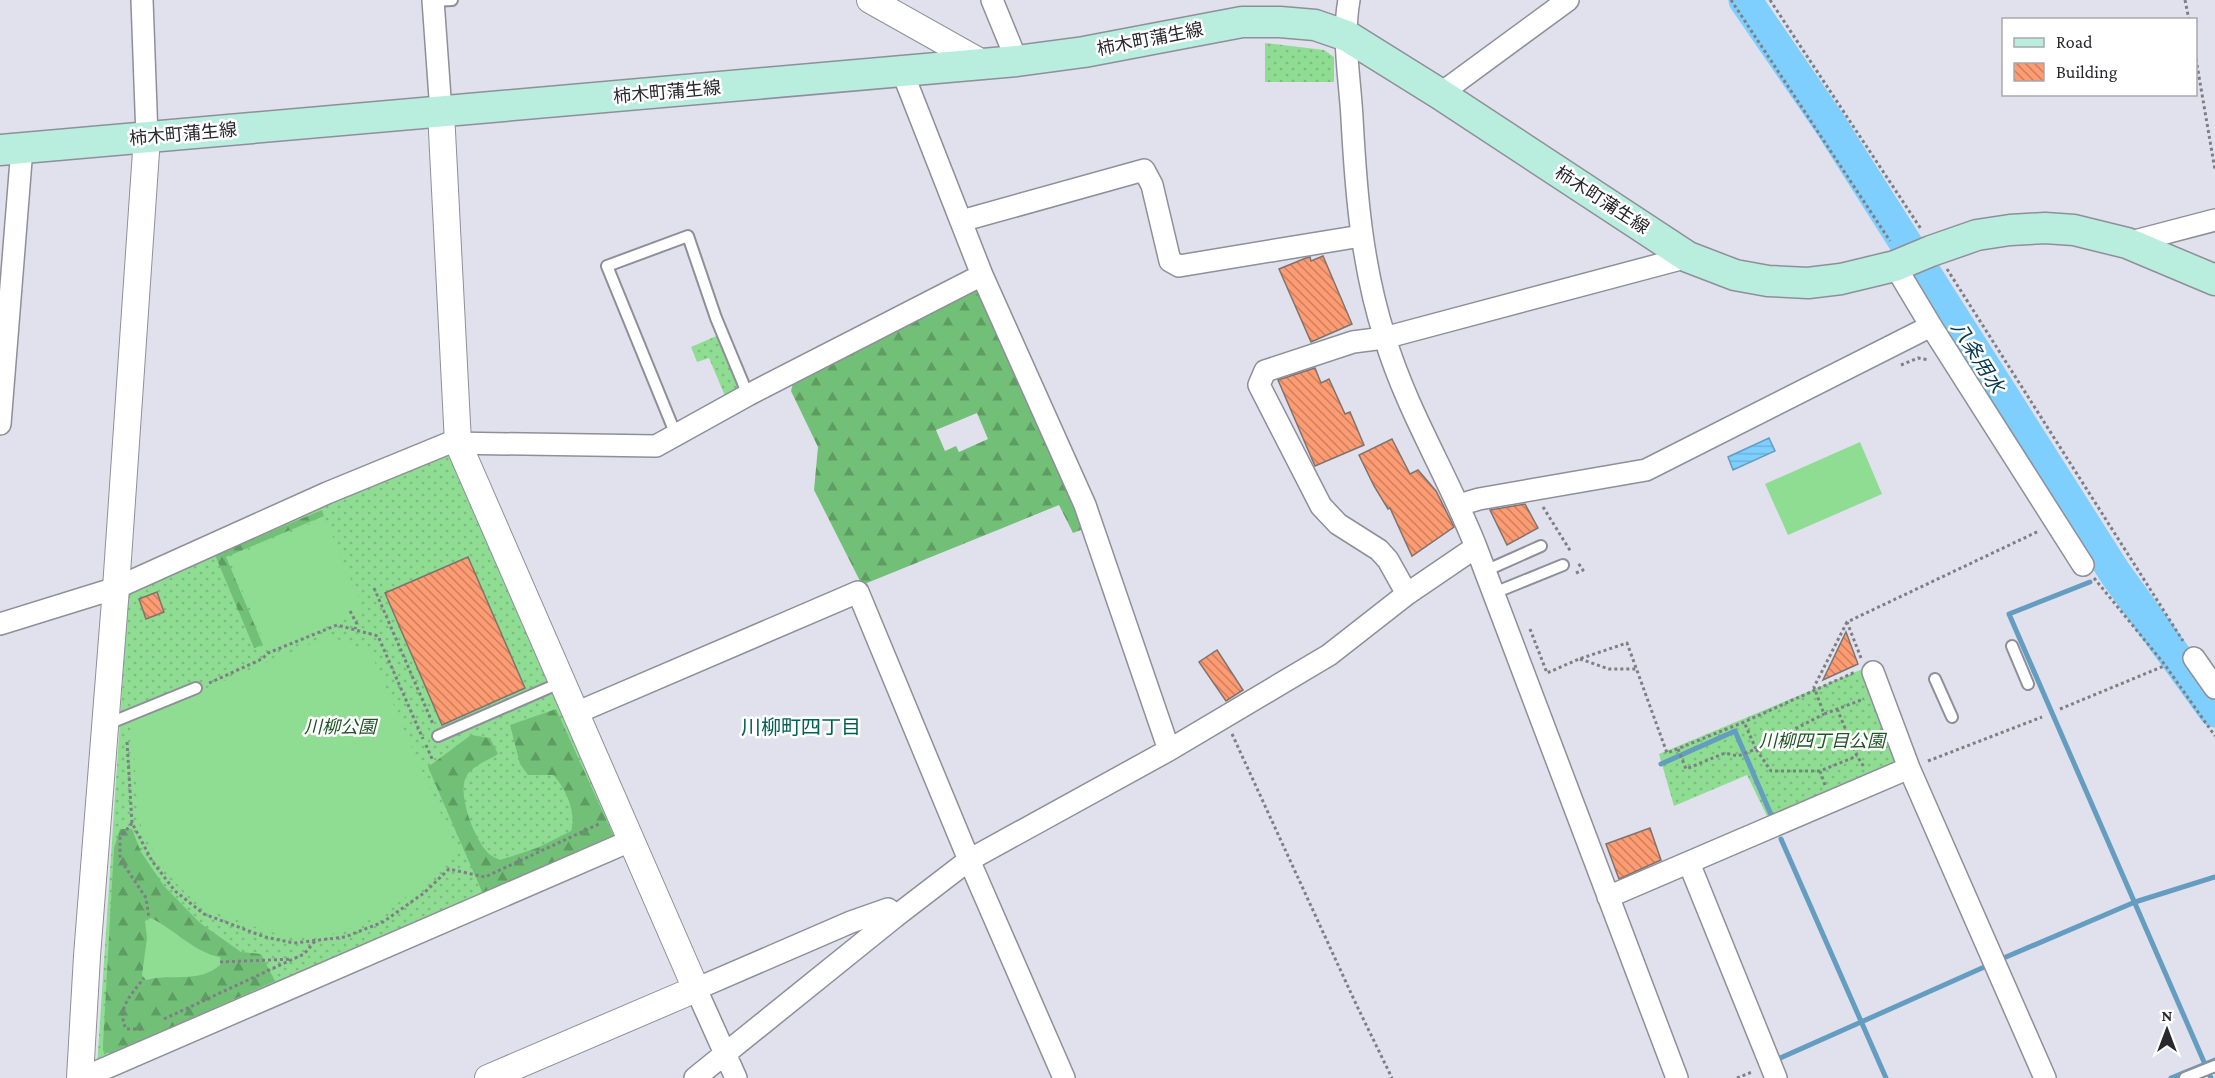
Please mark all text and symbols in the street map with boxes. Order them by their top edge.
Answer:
legend [2002,18,2197,96]
street label: 柿木町蒲生線 [1095,19,1205,59]
text: Road [2056,32,2093,52]
text: Building [2056,62,2118,82]
street label: 柿木町蒲生線 [612,77,722,107]
street label: 柿木町蒲生線 [128,119,238,149]
street label: 柿木町蒲生線 [1551,162,1653,238]
water label: 八条用水 [1947,317,2010,398]
district label: 川柳町四丁目 [741,716,861,738]
park label: 川柳公園 [304,717,379,737]
park label: 川柳四丁目公園 [1759,731,1888,751]
north arrow [2137,1000,2197,1060]
text: N [2162,1007,2173,1024]

